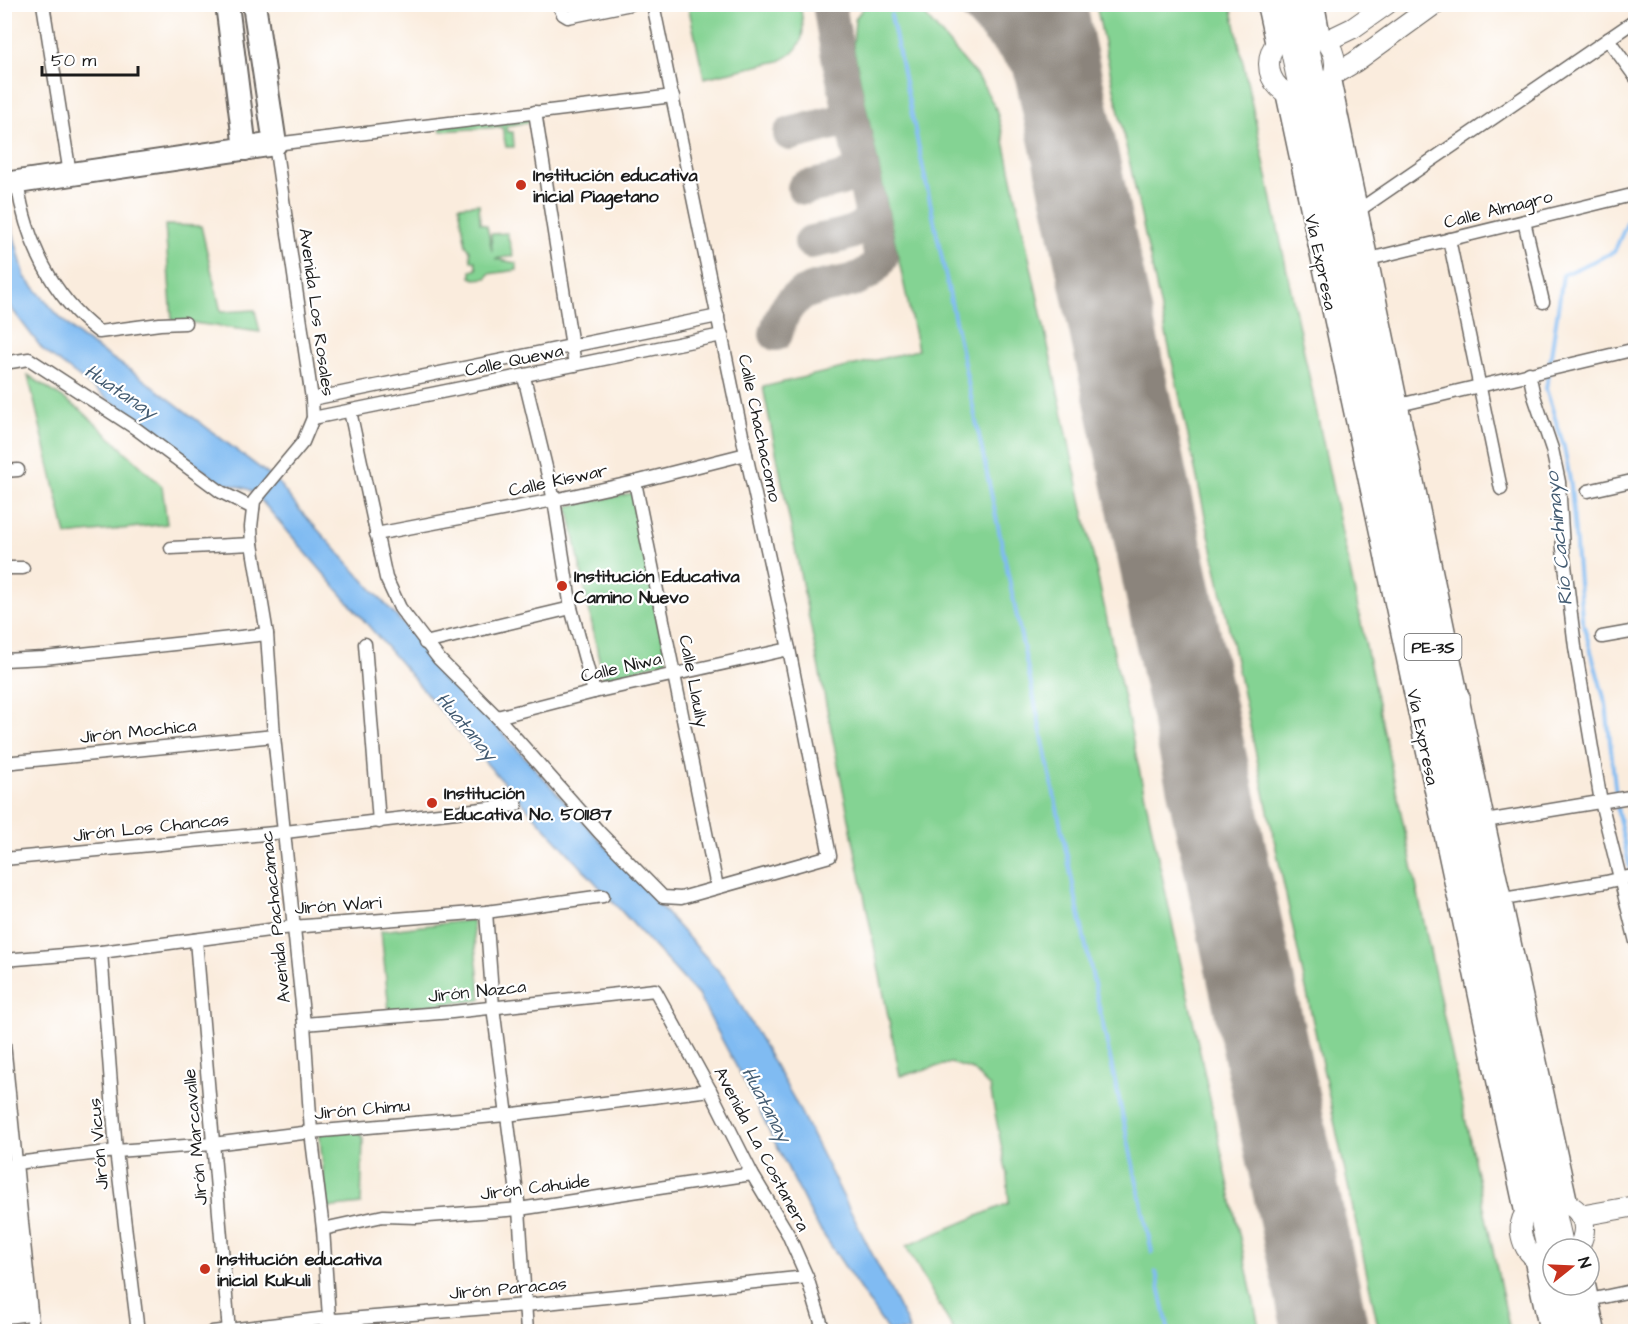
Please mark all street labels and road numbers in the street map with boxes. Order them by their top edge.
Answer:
street label: Calle Almagro [1441,184,1555,236]
street label: Vía Expresa [1298,212,1343,312]
street label: Avenida Los Rosales [292,226,341,398]
street label: Calle Quewa [463,338,566,383]
street label: Calle Chachacomo [732,352,787,504]
street label: Calle Kiswar [506,458,610,503]
street label: Calle Llaully [671,633,715,730]
road number: PE-3S [1404,634,1462,660]
street label: Calle Niwa [578,646,664,689]
street label: Vía Expresa [1400,687,1445,787]
street label: Jirón Mochica [79,713,198,750]
street label: Jirón Los Chancas [72,807,230,848]
street label: Avenida Pachacámac [254,830,297,1004]
street label: Jirón Wari [294,890,383,921]
street label: Jirón Nazca [427,974,527,1009]
street label: Avenida La Costanera [708,1063,816,1236]
street label: Jirón Marcavalle [177,1067,214,1206]
street label: Jirón Chimu [313,1093,411,1126]
street label: Jirón Vicus [82,1097,115,1191]
street label: Jirón Cahuide [479,1168,592,1207]
street label: Jirón Paracas [448,1271,568,1306]

